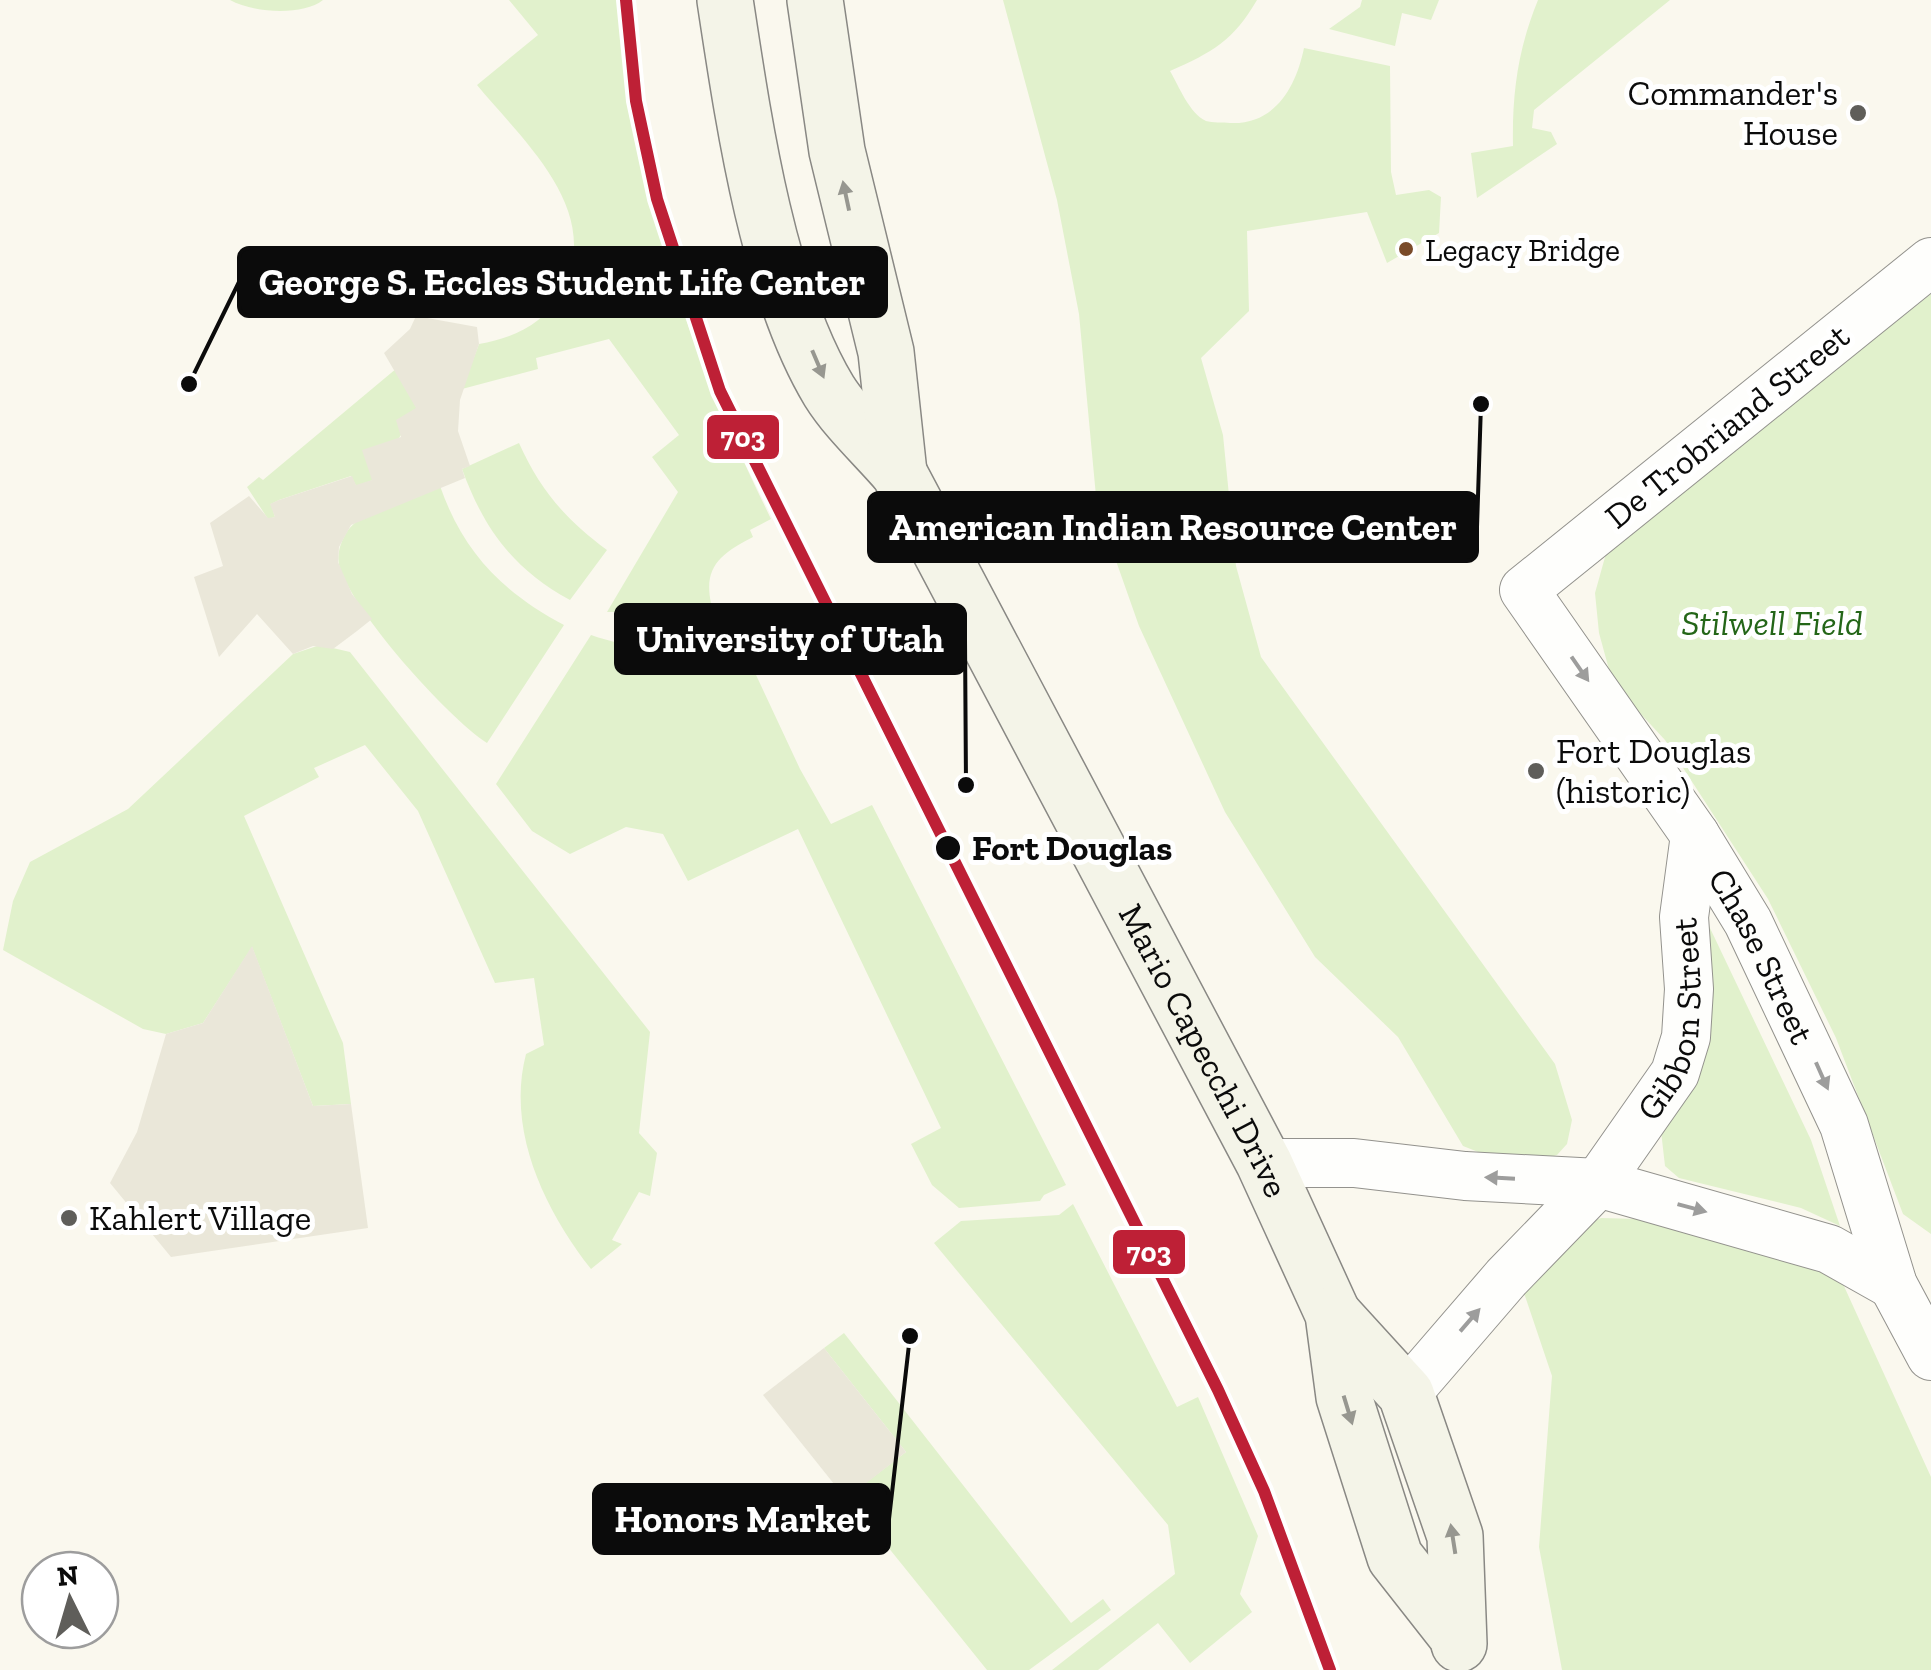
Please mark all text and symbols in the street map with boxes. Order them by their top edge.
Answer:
place label: Commander's House [1628,72,1838,154]
marker: Commander's House [1847,102,1869,124]
one-way arrow [838,180,854,211]
place label: Legacy Bridge [1425,231,1620,269]
marker: Legacy Bridge [1396,239,1416,259]
callout: George S. Eccles Student Life Center [239,248,886,316]
text: George S. Eccles Student Life Center [259,259,866,305]
street label: De Trobriand Street [1597,315,1857,537]
one-way arrow [810,349,826,379]
line badge: 703 [705,413,781,461]
text: 703 [721,421,766,454]
callout: American Indian Resource Center [869,493,1477,561]
text: American Indian Resource Center [889,504,1457,550]
park label: Stilwell Field [1681,602,1863,644]
callout: University of Utah [616,605,965,673]
text: University of Utah [636,616,944,662]
one-way arrow [1570,656,1589,682]
place label: Fort Douglas (historic) [1556,730,1751,812]
marker: Fort Douglas (historic) [1525,760,1547,782]
place label: Fort Douglas [972,827,1172,869]
marker: Fort Douglas [933,833,963,863]
street label: Chase Street [1699,861,1824,1051]
street label: Mario Capecchi Drive [1110,897,1298,1204]
street label: Gibbon Street [1628,916,1710,1128]
one-way arrow [1813,1062,1830,1091]
one-way arrow [1484,1170,1516,1186]
place label: Kahlert Village [89,1197,311,1239]
one-way arrow [1677,1201,1708,1217]
marker: Kahlert Village [58,1207,80,1229]
line badge: 703 [1111,1228,1187,1276]
text: 703 [1127,1236,1172,1269]
one-way arrow [1459,1308,1481,1333]
one-way arrow [1341,1396,1356,1426]
callout: Honors Market [594,1485,889,1553]
text: Honors Market [614,1496,871,1542]
one-way arrow [1444,1523,1460,1554]
north arrow [20,1550,120,1650]
text: N [56,1558,80,1593]

